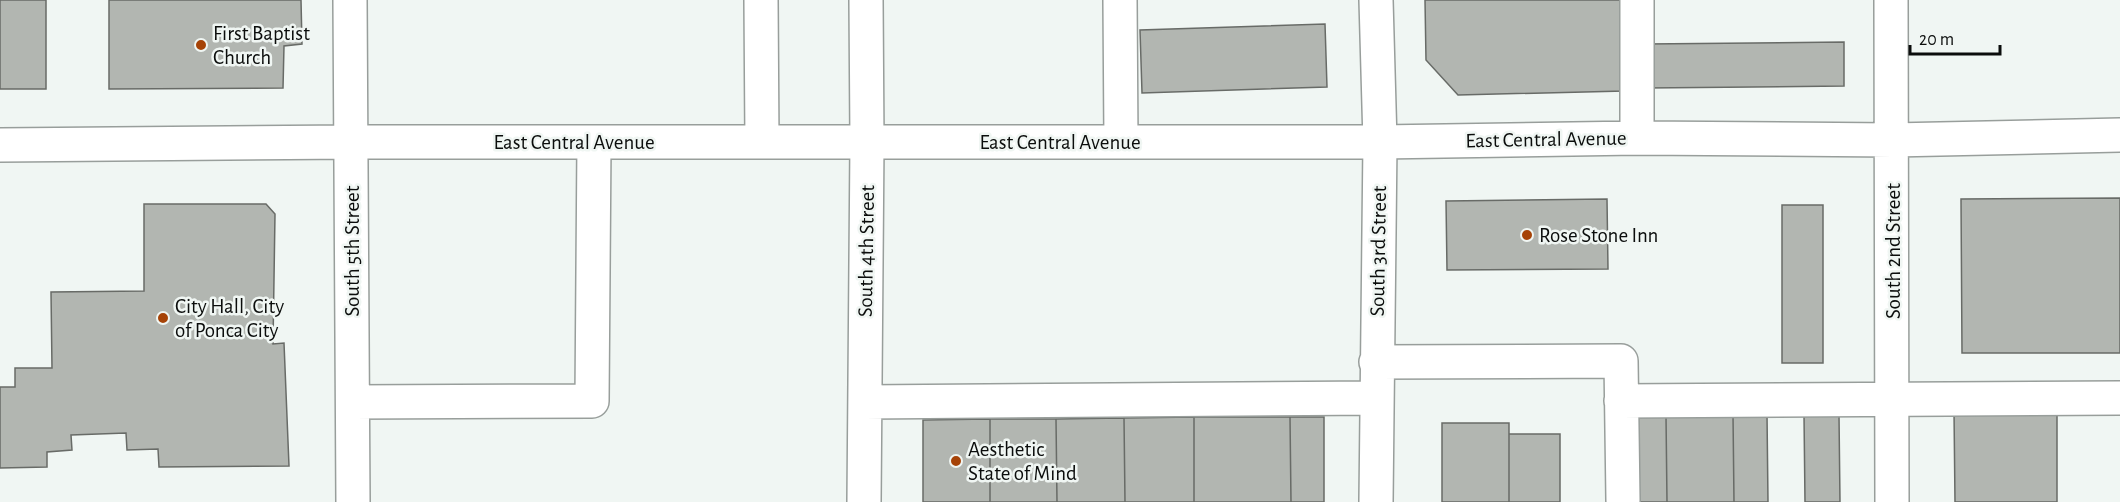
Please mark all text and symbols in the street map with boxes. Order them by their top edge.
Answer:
scale bar [1910,18,2000,56]
place label: First Baptist Church [213,23,310,68]
text: 20 m [1919,31,1954,49]
marker: First Baptist Church [194,38,208,52]
street label: East Central Avenue [1465,128,1627,151]
street label: East Central Avenue [493,132,655,153]
street label: East Central Avenue [979,132,1141,153]
street label: South 2nd Street [1883,183,1904,319]
street label: South 4th Street [855,184,878,317]
street label: South 5th Street [342,185,363,316]
street label: South 3rd Street [1367,185,1390,317]
place label: Rose Stone Inn [1539,225,1658,246]
marker: Rose Stone Inn [1520,228,1534,242]
place label: City Hall, City of Ponca City [175,296,284,341]
marker: City Hall, City of Ponca City [156,311,170,325]
place label: Aesthetic State of Mind [968,439,1077,484]
marker: Aesthetic State of Mind [949,454,963,468]

